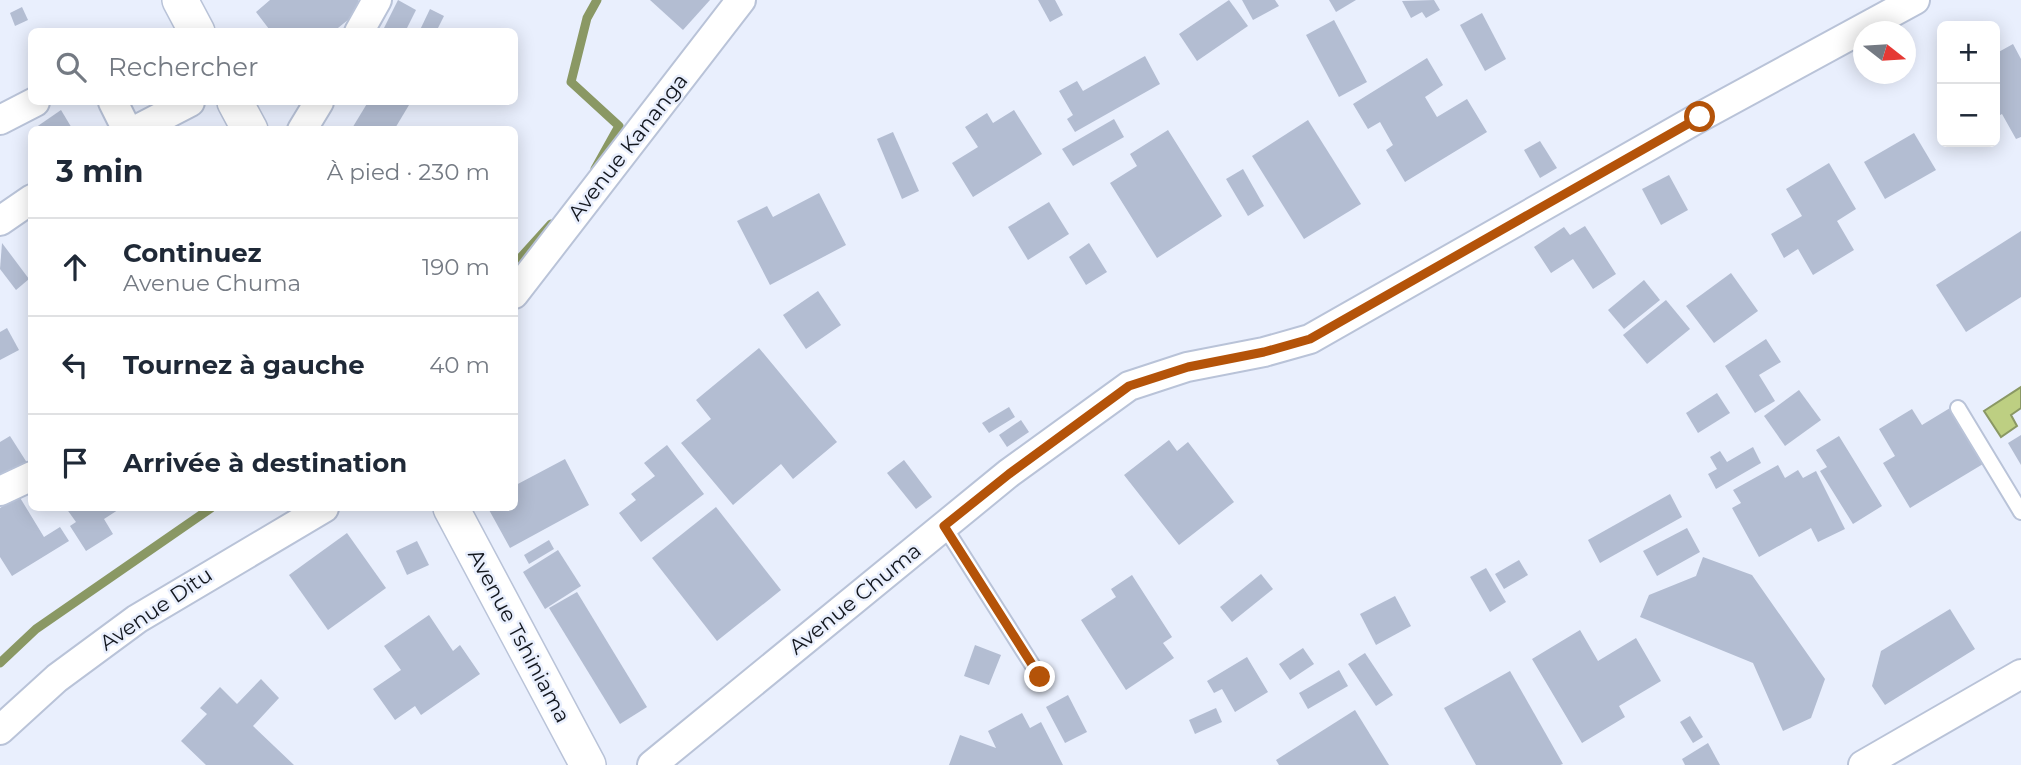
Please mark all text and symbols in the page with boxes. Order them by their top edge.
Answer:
north arrow [1853,21,1916,84]
map controls [1937,21,2000,147]
button: + [1937,21,2000,84]
search box [28,28,518,105]
icon: search [52,48,90,86]
text: Rechercher [108,51,258,83]
street label: Avenue Kananga [563,68,693,225]
button: − [1937,84,2000,147]
route start [1684,101,1715,132]
text: 3 min [56,153,143,190]
text: À pied · 230 m [327,158,490,186]
text: Continuez [123,237,262,269]
icon: ahead [56,248,94,286]
text: 190 m [422,253,490,281]
text: Avenue Chuma [123,269,301,297]
icon: left [56,346,94,384]
text: Tournez à gauche [123,349,365,381]
text: 40 m [429,351,490,379]
icon: arrive [56,444,94,482]
text: Arrivée à destination [123,447,407,479]
street label: Avenue Chuma [784,538,926,659]
street label: Avenue Tshiniama [463,545,576,727]
street label: Avenue Ditu [95,562,217,655]
route end [1024,661,1055,692]

